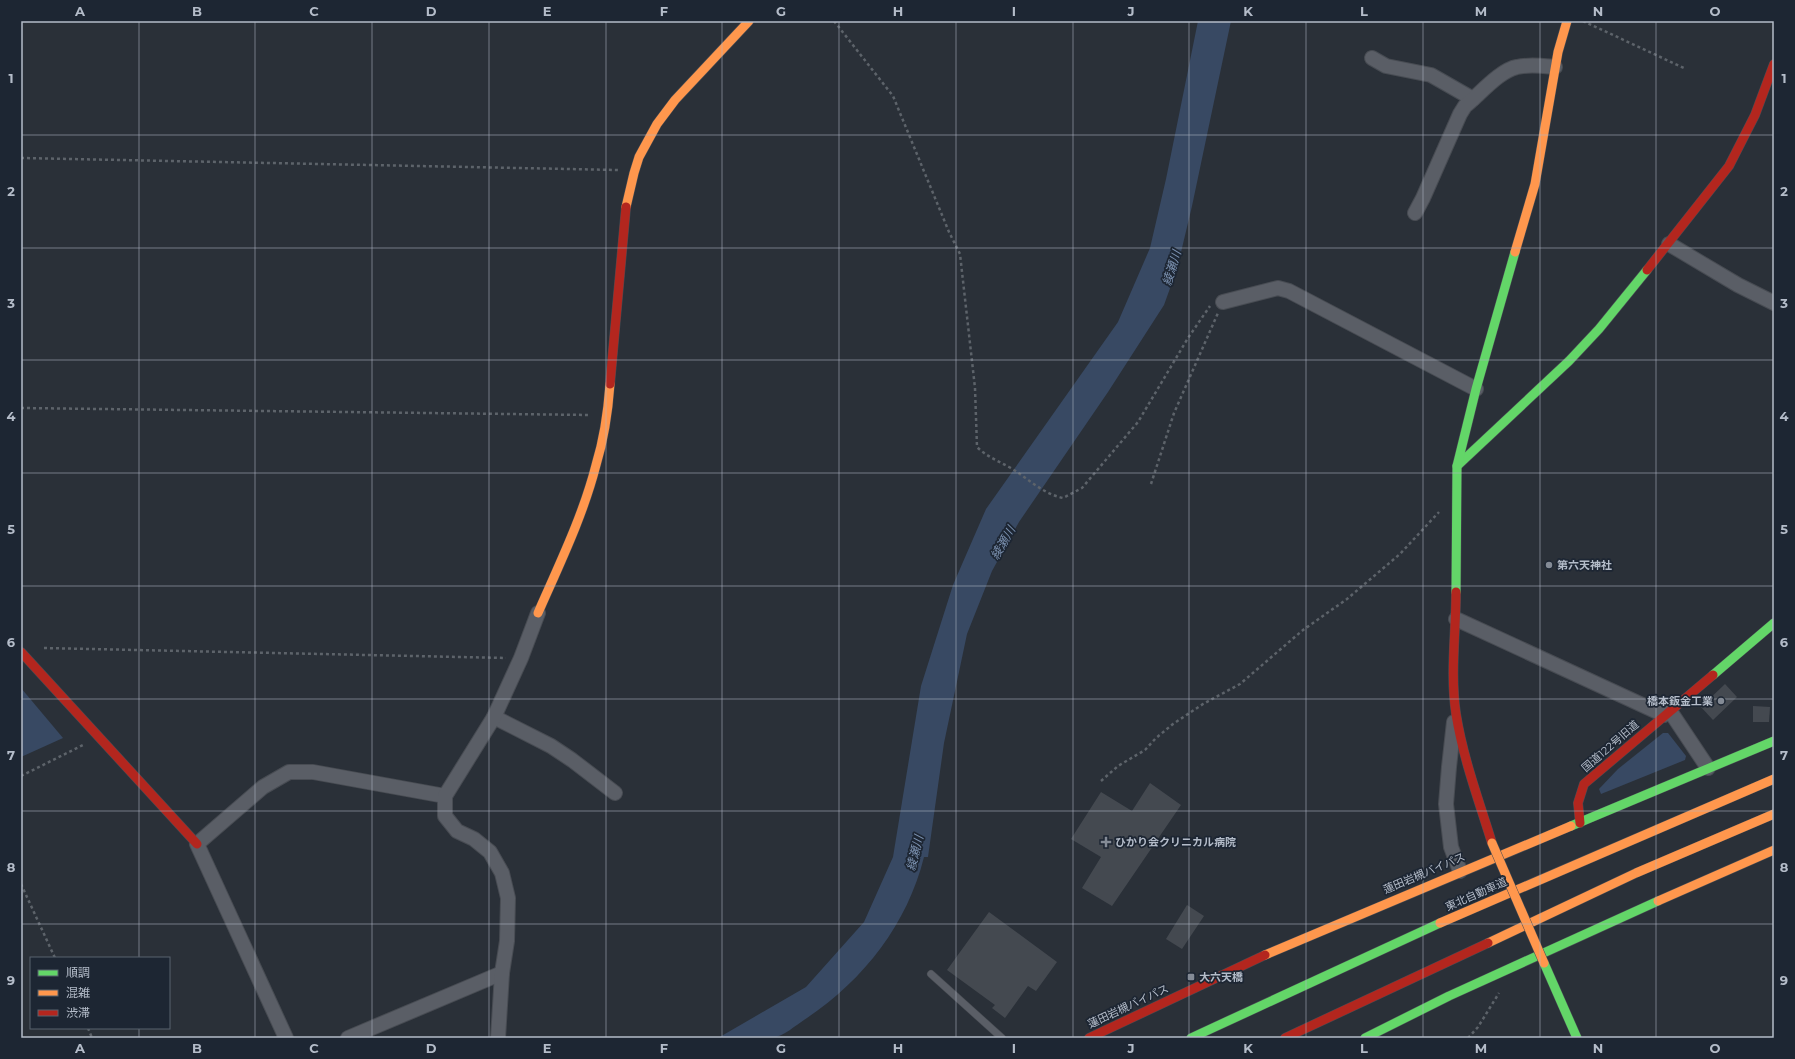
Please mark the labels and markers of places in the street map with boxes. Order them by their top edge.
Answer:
place label: 第六天神社 [1557,558,1612,572]
marker: 第六天神社 [1544,560,1554,570]
place label: 橋本鈑金工業 [1647,694,1713,708]
marker: 橋本鈑金工業 [1716,696,1726,706]
place label: ひかり会クリニカル病院 [1115,835,1236,849]
marker: ひかり会クリニカル病院 [1100,836,1112,848]
place label: 大六天橋 [1199,970,1243,984]
marker: 大六天橋 [1186,972,1196,982]

